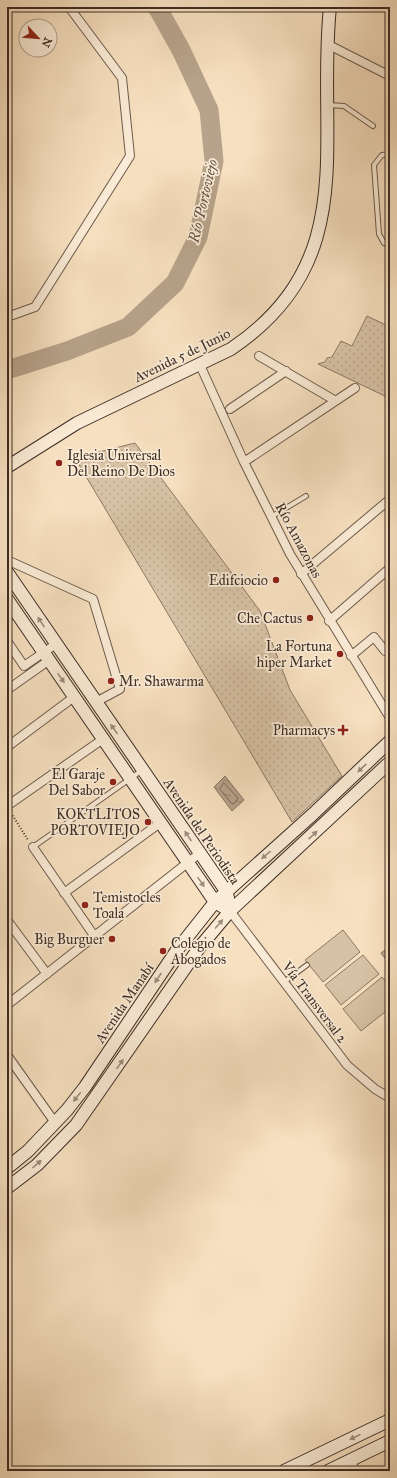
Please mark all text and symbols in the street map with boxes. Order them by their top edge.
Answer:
north arrow [18,18,58,58]
text: N [38,35,54,50]
water label: Río Portoviejo [184,157,221,245]
street label: Avenida 5 de Junio [130,325,234,388]
place label: Iglesia Universal Del Reino De Dios [67,447,175,480]
marker: Iglesia Universal Del Reino De Dios [54,458,64,468]
street label: Río Amazonas [272,500,326,581]
place label: Edifciocio [209,572,268,589]
marker: Edifciocio [271,575,281,585]
place label: Che Cactus [237,610,302,627]
marker: Che Cactus [305,613,315,623]
one-way arrow [37,616,45,627]
place label: La Fortuna hiper Market [257,638,332,671]
marker: La Fortuna hiper Market [335,649,345,659]
one-way arrow [57,672,64,684]
place label: Mr. Shawarma [119,673,204,690]
marker: Mr. Shawarma [106,676,116,686]
place label: Pharmacys [273,722,335,739]
one-way arrow [110,723,118,734]
marker: Pharmacys [338,725,348,735]
one-way arrow [357,763,367,773]
place label: El Garaje Del Sabor [48,766,106,799]
street label: Avenida del Periodista [159,774,244,888]
marker: El Garaje Del Sabor [108,777,118,787]
place label: KOKTLITOS PORTOVIEJO [50,806,140,840]
marker: KOKTLITOS PORTOVIEJO [143,817,153,827]
one-way arrow [308,830,319,839]
one-way arrow [184,831,192,841]
one-way arrow [261,851,271,860]
one-way arrow [197,877,205,887]
place label: Temistocles Toala [93,889,161,922]
marker: Temistocles Toala [80,900,90,910]
one-way arrow [214,919,223,928]
place label: Big Burguer [34,931,105,948]
marker: Big Burguer [107,934,117,944]
place label: Colegio de Abogados [170,935,231,968]
marker: Colegio de Abogados [158,946,168,956]
street label: Vía Transversal 2 [278,957,351,1046]
street label: Avenida Manabí [91,959,158,1047]
one-way arrow [154,973,162,984]
one-way arrow [116,1059,124,1069]
one-way arrow [73,1092,81,1103]
one-way arrow [33,1160,42,1169]
one-way arrow [349,1434,361,1440]

